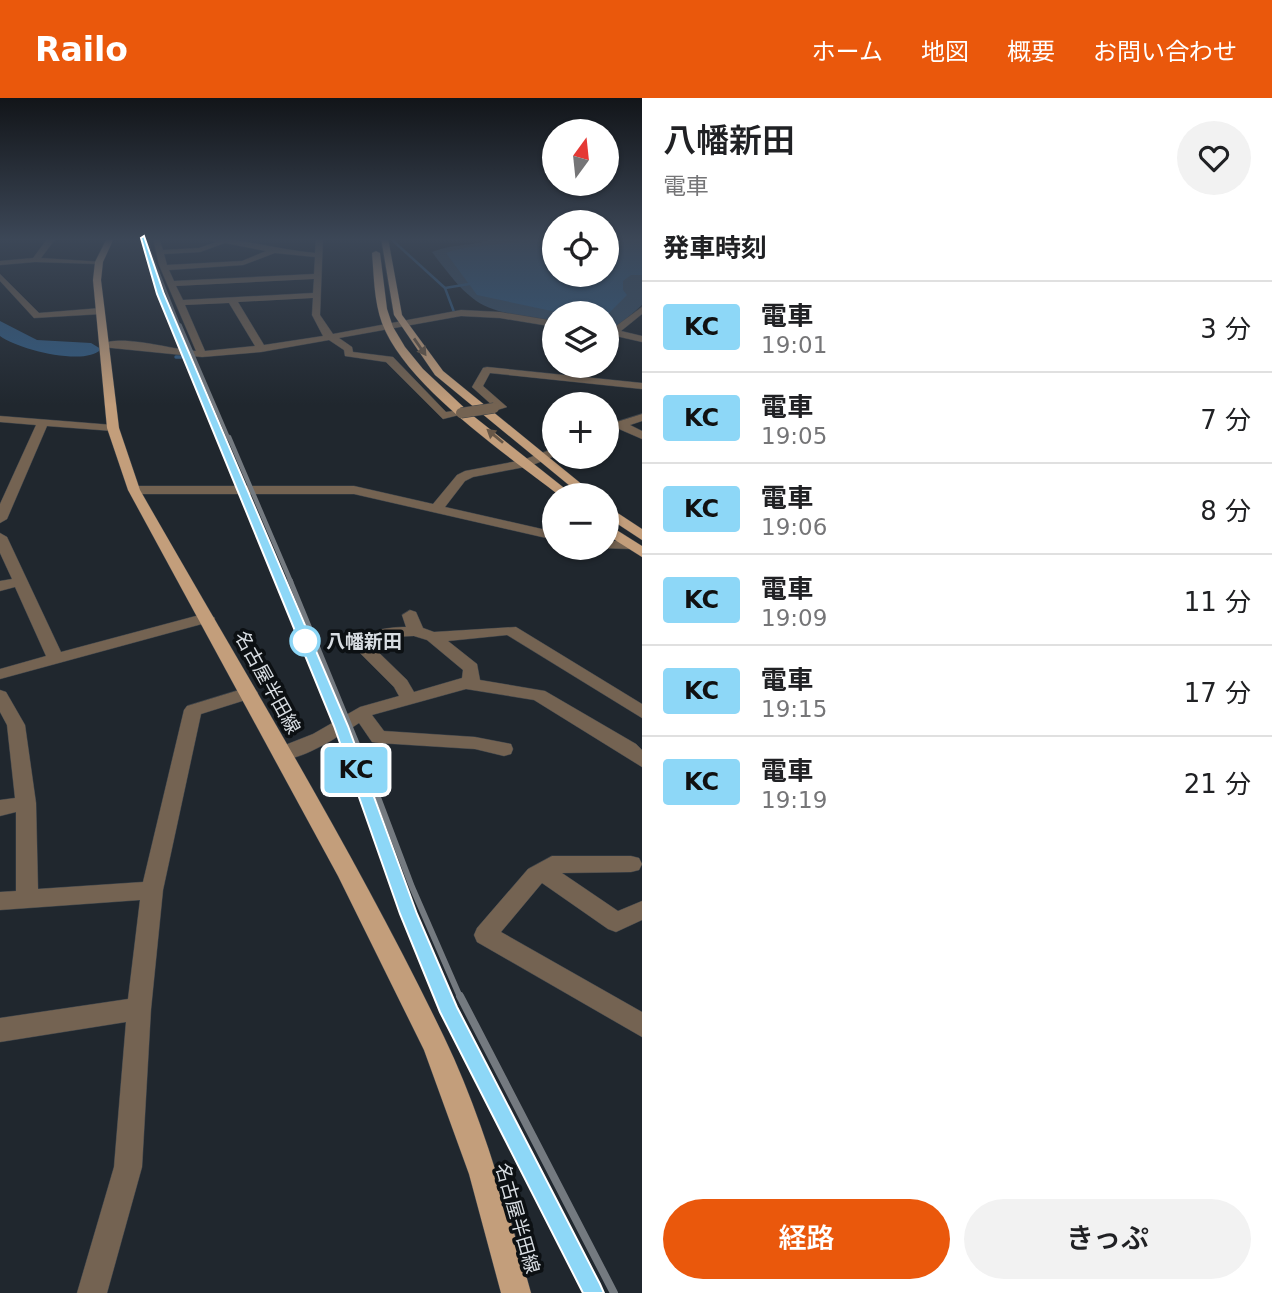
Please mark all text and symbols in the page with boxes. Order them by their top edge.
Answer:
text: Railo [35,30,128,69]
text: ホーム [812,38,883,66]
text: 地図 [921,38,969,66]
text: 概要 [1007,38,1055,66]
text: お問い合わせ [1093,38,1237,66]
north arrow [542,119,620,196]
map controls [542,119,619,560]
text: 八幡新田 [663,121,795,160]
button: heart [1177,121,1251,195]
text: 電車 [663,173,709,199]
button: locate [542,210,619,287]
text: 発車時刻 [663,233,767,263]
button: layers [542,301,619,378]
text: 電車 [761,301,813,331]
text: KC [684,313,719,341]
text: 3 分 [1200,314,1251,344]
text: 19:01 [761,332,827,358]
one-way arrow [413,338,427,356]
button: + [542,392,619,469]
text: 電車 [761,392,813,422]
text: KC [684,404,719,432]
text: 7 分 [1200,405,1251,435]
text: 19:05 [761,423,827,449]
one-way arrow [486,428,504,444]
button: − [542,483,619,560]
text: 電車 [761,483,813,513]
text: KC [684,495,719,523]
text: 8 分 [1200,496,1251,526]
text: 19:06 [761,514,827,540]
text: 電車 [761,574,813,604]
text: KC [684,586,719,614]
text: 11 分 [1184,587,1251,617]
text: 19:09 [761,605,827,631]
marker: 八幡新田 [290,626,320,656]
street label: 名古屋半田線 [231,627,305,737]
place label: 八幡新田 [326,630,402,652]
text: 電車 [761,665,813,695]
text: KC [684,677,719,705]
text: 17 分 [1184,678,1251,708]
text: 19:15 [761,696,827,722]
line badge: KC [324,747,388,793]
text: KC [338,756,374,784]
text: 電車 [761,756,813,786]
text: KC [684,768,719,796]
text: 21 分 [1184,769,1251,799]
text: 19:19 [761,787,827,813]
street label: 名古屋半田線 [492,1160,544,1276]
button: 経路 [663,1199,950,1279]
button: きっぷ [964,1199,1251,1279]

